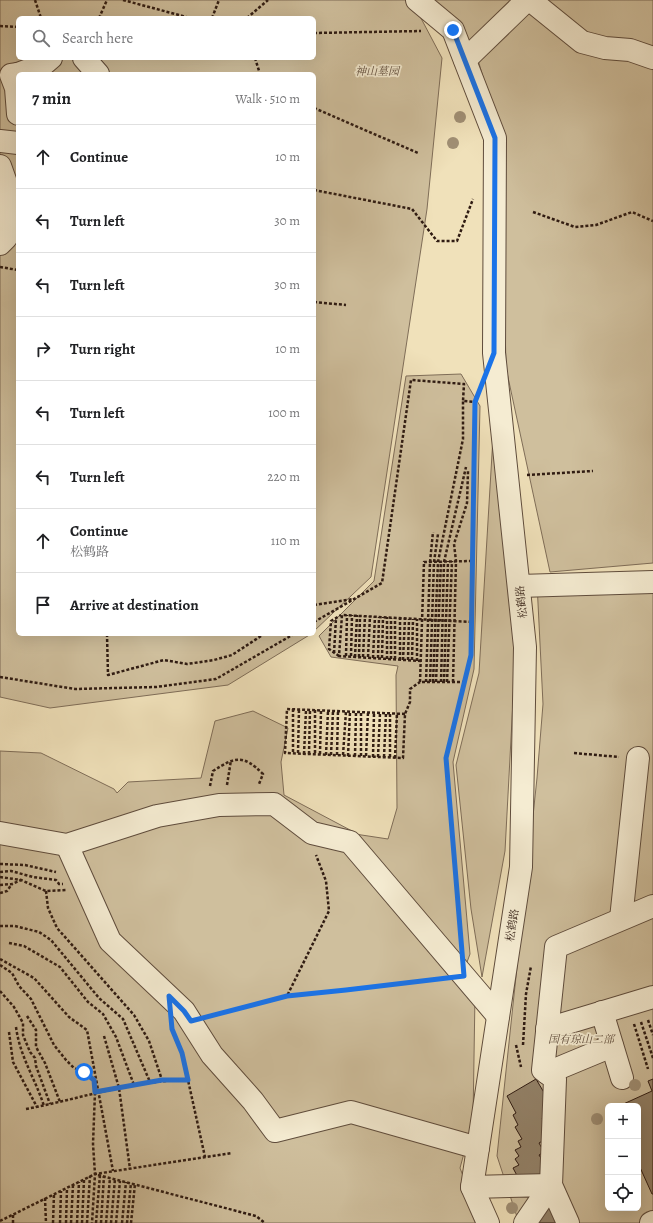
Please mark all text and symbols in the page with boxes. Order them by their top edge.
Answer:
search box [16,16,316,60]
route end [444,21,462,39]
icon: search [30,27,52,49]
text: Search here [62,28,133,48]
park label: 神山墓园 [355,64,401,79]
text: 7 min [32,87,71,110]
text: Walk · 510 m [235,90,300,107]
icon: ahead [32,146,54,168]
text: Continue [70,147,128,167]
text: 10 m [275,148,300,165]
icon: left [32,210,54,232]
text: Turn left [70,211,125,231]
text: 30 m [274,212,300,229]
icon: left [32,274,54,296]
text: Turn left [70,275,125,295]
text: 30 m [274,276,300,293]
icon: right [32,338,54,360]
text: Turn right [70,339,135,359]
text: 10 m [275,340,300,357]
icon: left [32,402,54,424]
text: Turn left [70,403,125,423]
text: 100 m [268,404,300,421]
icon: left [32,466,54,488]
text: Turn left [70,467,125,487]
text: 220 m [267,468,300,485]
text: Continue [70,521,128,541]
icon: ahead [32,530,54,552]
text: 110 m [271,532,300,549]
text: 松鹤路 [70,543,109,560]
street label: 松鹤路 [512,585,531,619]
icon: arrive [32,594,54,616]
text: Arrive at destination [70,595,199,615]
street label: 松鹤路 [503,908,522,943]
park label: 国有琼山二部 [548,1032,616,1047]
route start [75,1063,93,1081]
map controls [605,1103,641,1211]
button: + [605,1103,641,1139]
button: − [605,1139,641,1175]
button: locate [605,1175,641,1211]

